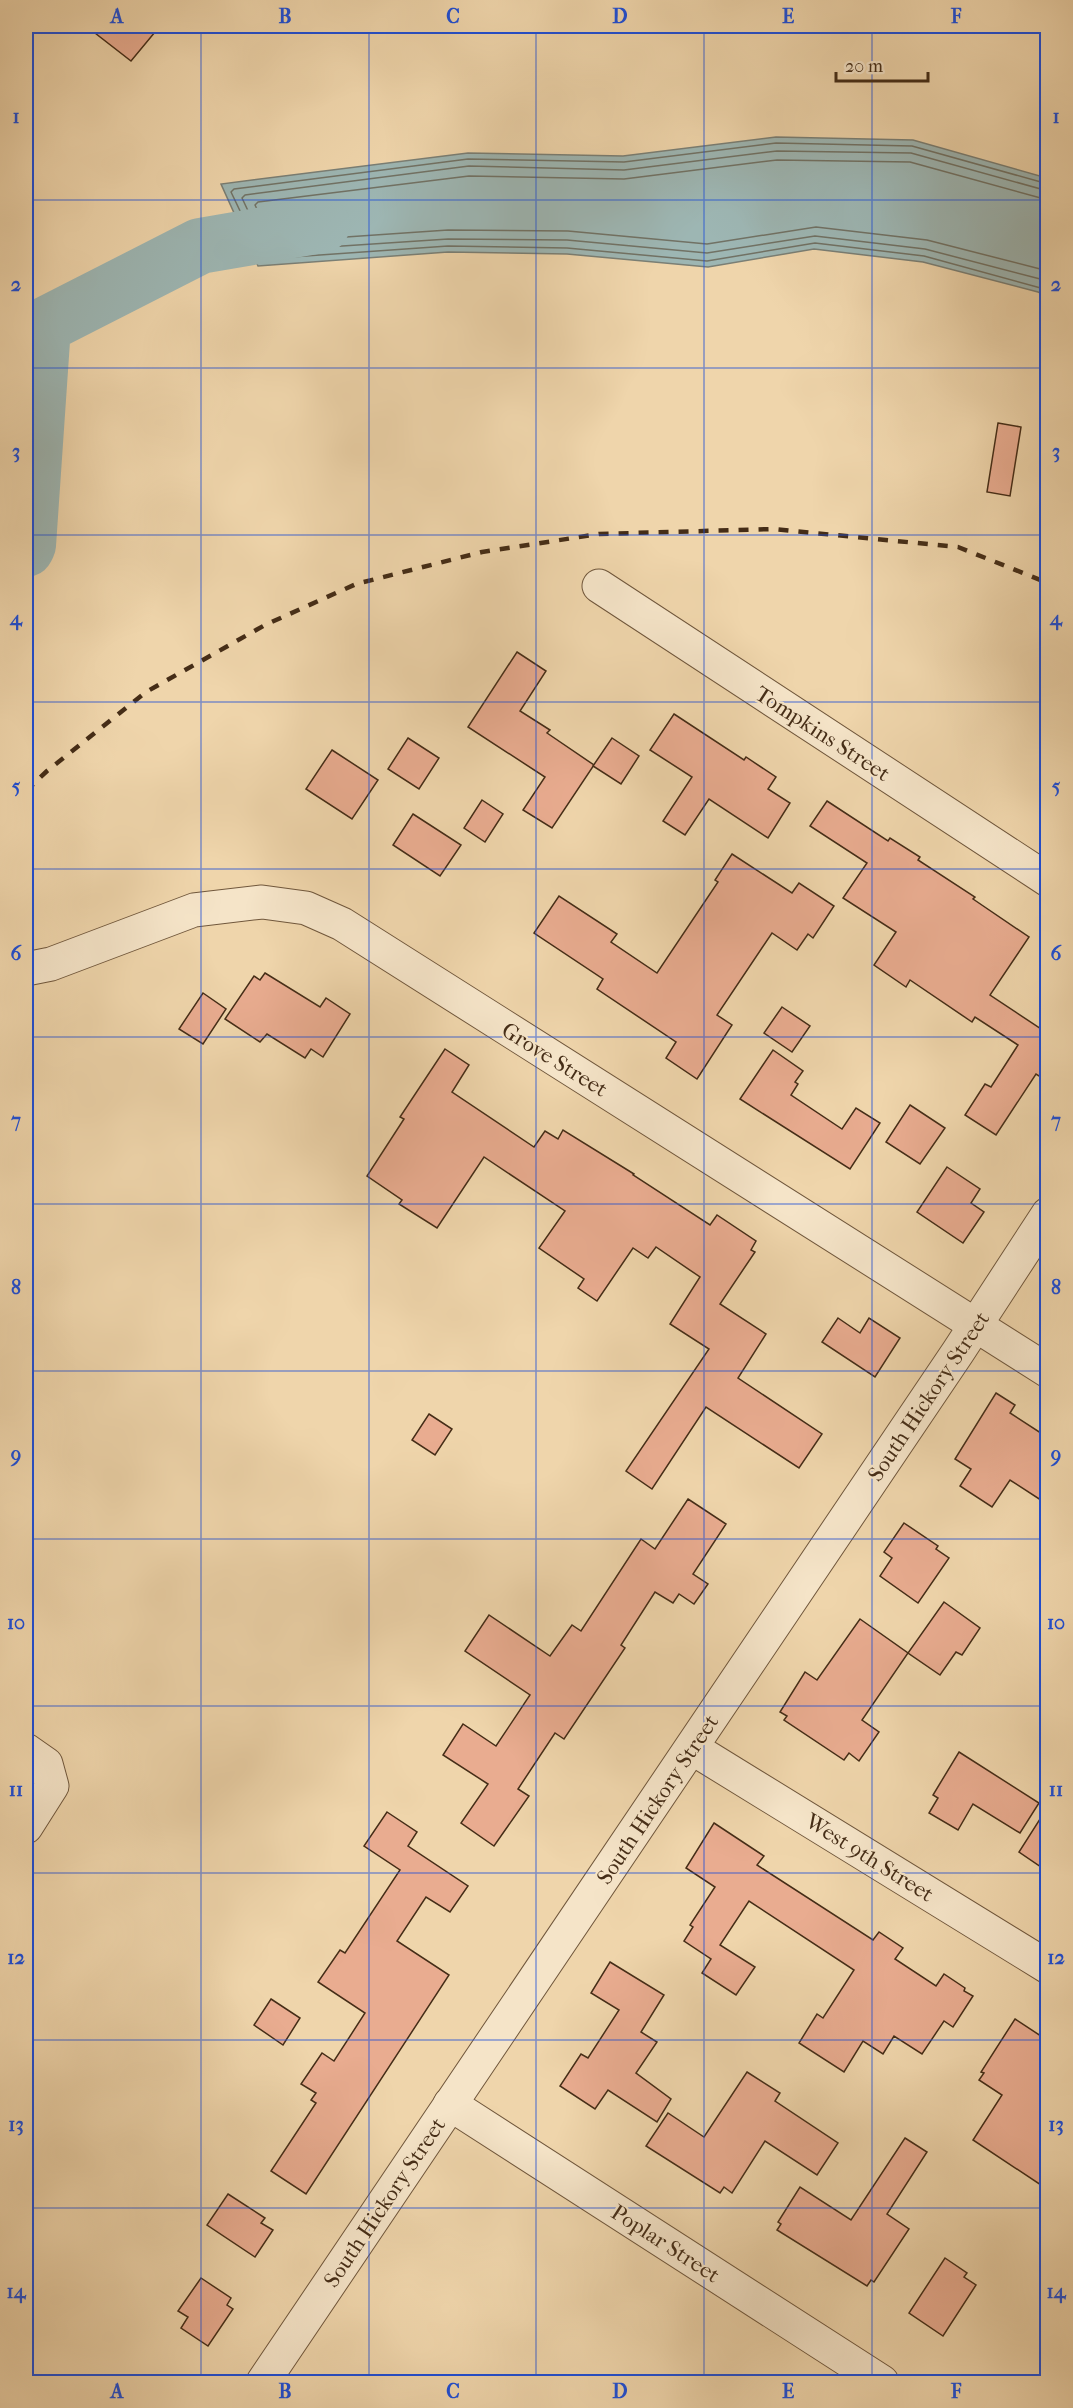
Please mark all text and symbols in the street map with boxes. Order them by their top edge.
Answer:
text: A [109,5,125,28]
text: B [278,5,292,28]
text: C [446,5,460,28]
text: D [612,5,628,28]
text: E [782,5,794,28]
text: F [950,5,962,28]
scale bar [836,45,928,83]
text: 20 m [845,56,883,77]
text: 1 [12,105,20,128]
text: 1 [1052,105,1060,128]
text: 2 [11,273,21,296]
text: 2 [1051,273,1061,296]
text: 3 [12,440,20,463]
text: 3 [1052,440,1060,463]
text: 4 [9,607,23,631]
text: 4 [1049,607,1063,631]
street label: Tompkins Street [750,681,895,787]
text: 5 [12,775,21,798]
text: 5 [1052,775,1061,798]
text: 6 [11,942,23,965]
text: 6 [1051,942,1063,965]
street label: Grove Street [497,1017,612,1103]
text: 7 [10,1109,21,1132]
text: 7 [1050,1109,1061,1132]
text: 8 [11,1276,21,1299]
text: 8 [1051,1276,1061,1299]
street label: South Hickory Street [862,1307,995,1486]
text: 9 [10,1444,21,1467]
text: 9 [1050,1444,1061,1467]
text: 10 [7,1611,25,1634]
text: 10 [1047,1611,1065,1634]
street label: South Hickory Street [591,1710,724,1889]
text: 11 [9,1778,23,1801]
text: 11 [1049,1778,1063,1801]
street label: West 9th Street [800,1808,938,1908]
text: 12 [7,1946,25,1969]
text: 12 [1047,1946,1065,1969]
text: 13 [8,2113,24,2136]
street label: South Hickory Street [318,2113,451,2292]
text: 13 [1048,2113,1064,2136]
street label: Poplar Street [606,2199,725,2289]
text: 14 [7,2280,27,2304]
text: 14 [1047,2280,1067,2304]
text: A [109,2380,125,2403]
text: B [278,2380,292,2403]
text: C [446,2380,460,2403]
text: D [612,2380,628,2403]
text: E [782,2380,794,2403]
text: F [950,2380,962,2403]

